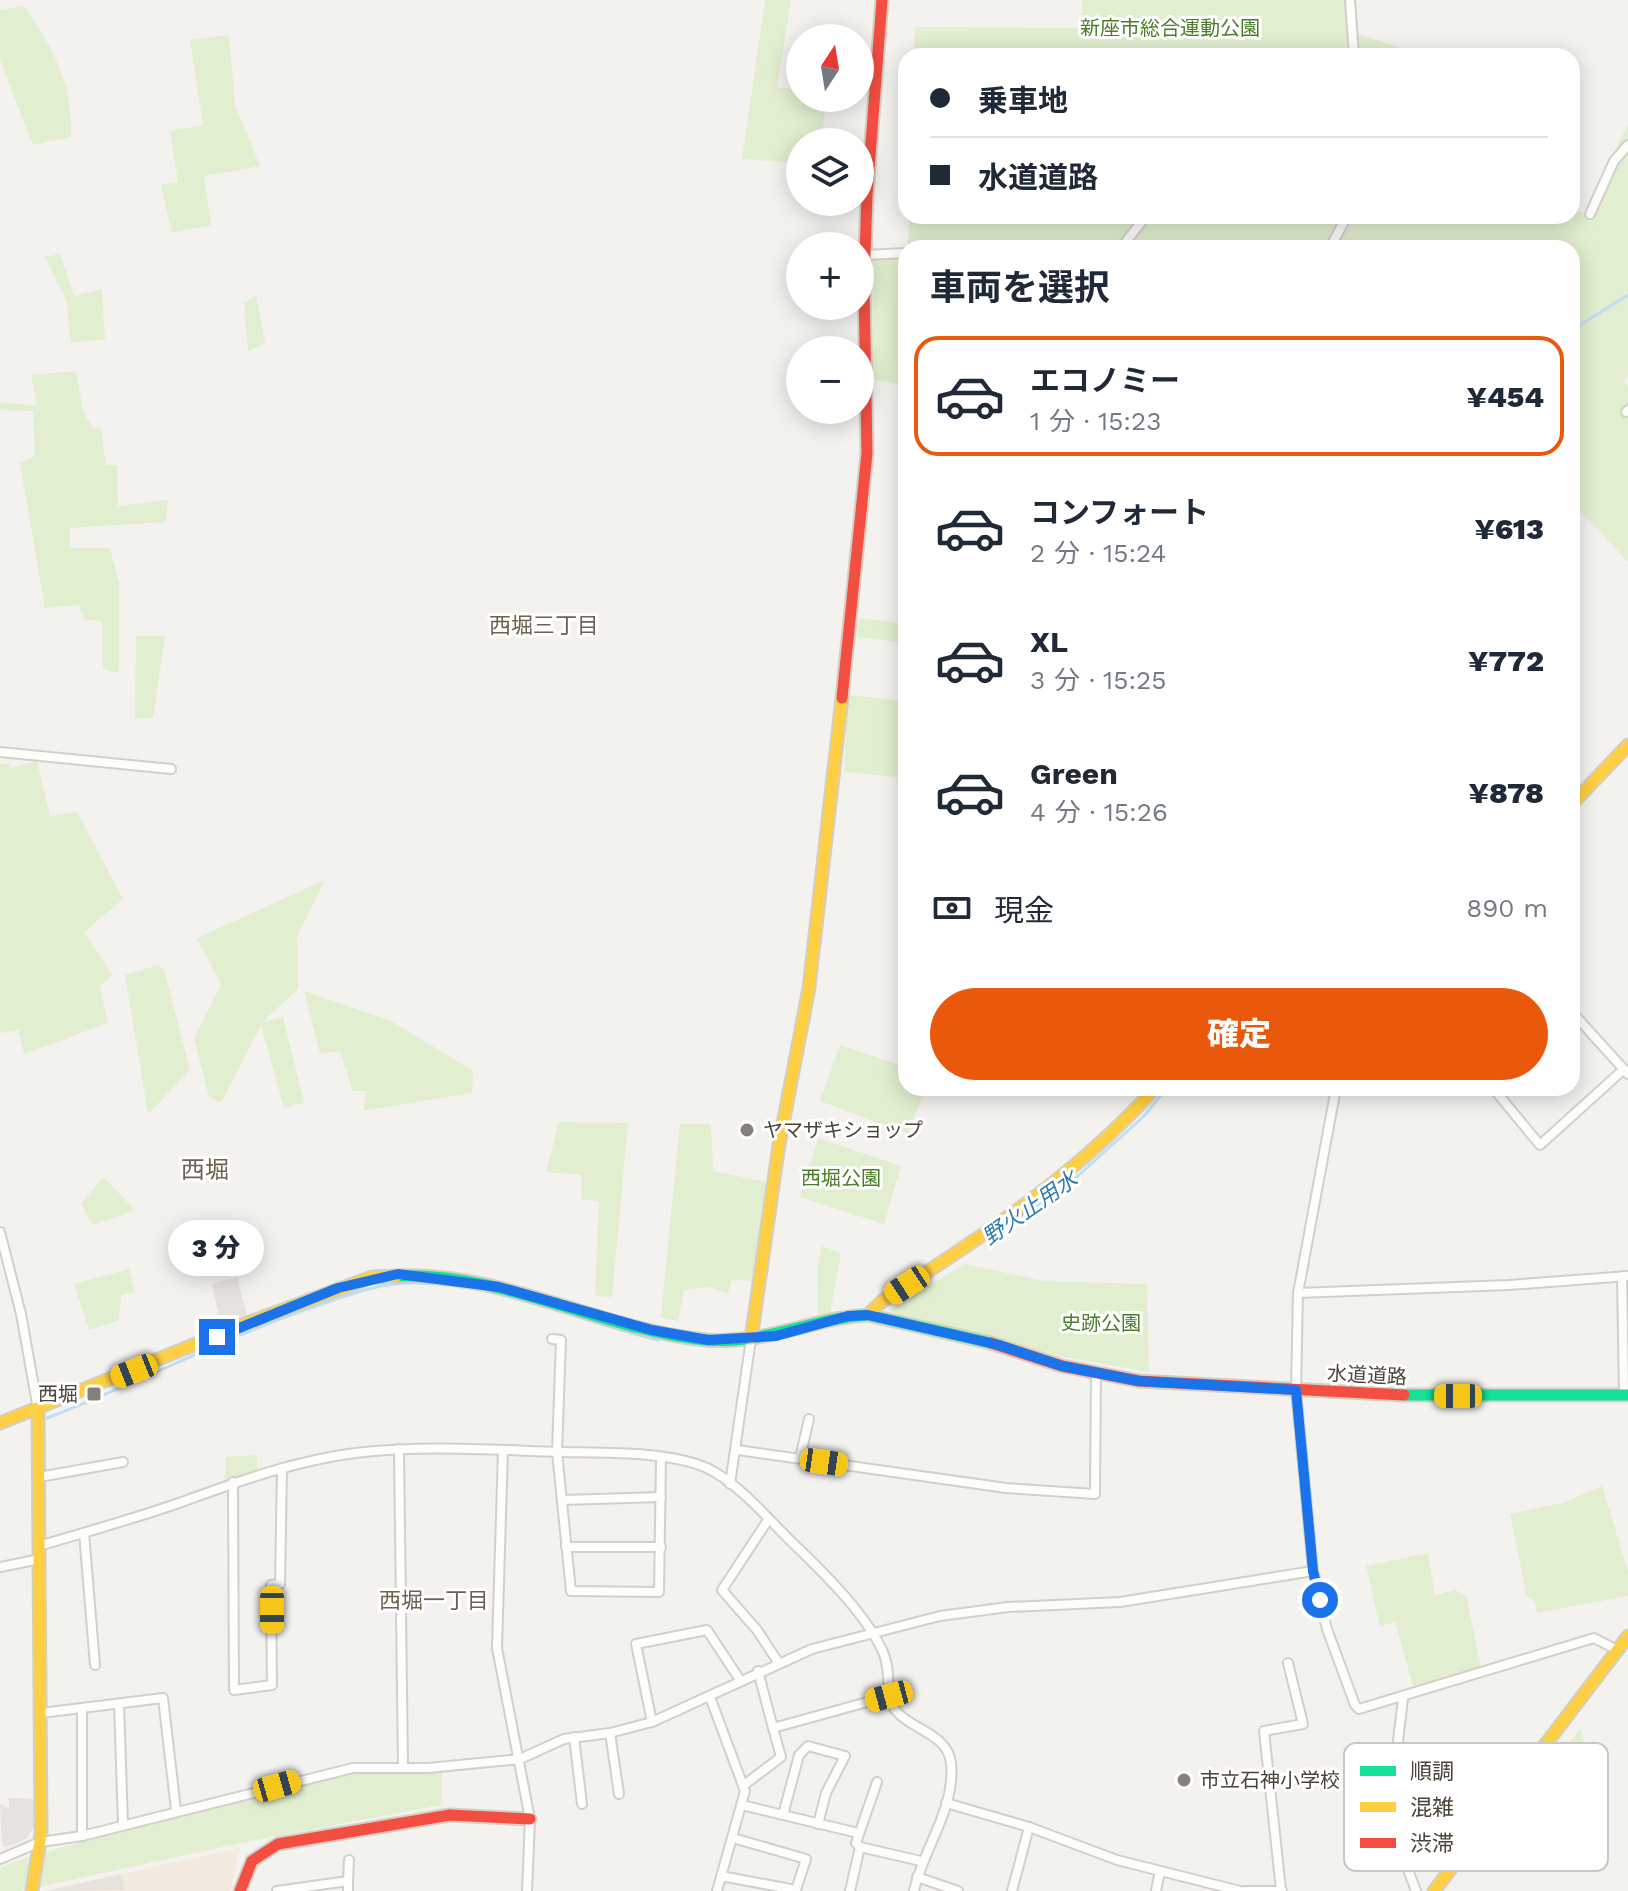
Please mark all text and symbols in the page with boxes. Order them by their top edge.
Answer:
park label: 新座市総合運動公園 [1080,16,1260,40]
north arrow [786,24,874,112]
map controls [786,24,874,424]
text: 乗車地 [978,83,1068,118]
button: layers [786,128,874,216]
text: 水道道路 [978,160,1098,195]
button: + [786,232,874,320]
text: 車両を選択 [930,267,1110,309]
button: − [786,336,874,424]
icon: car [934,360,1006,432]
text: エコノミー [1030,363,1180,398]
text: ¥454 [1466,379,1544,414]
text: 1 分 · 15:23 [1030,406,1161,436]
icon: car [934,492,1006,564]
text: コンフォート [1030,495,1209,530]
text: ¥613 [1474,511,1544,546]
text: 2 分 · 15:24 [1030,538,1166,568]
district label: 西堀三丁目 [489,613,599,638]
icon: car [934,624,1006,696]
text: XL [1030,624,1068,659]
text: ¥772 [1468,643,1544,678]
text: 3 分 · 15:25 [1030,665,1166,695]
icon: car [934,756,1006,828]
text: Green [1030,756,1118,791]
text: ¥878 [1468,775,1544,810]
text: 4 分 · 15:26 [1030,797,1168,827]
icon: cash [930,886,974,930]
text: 現金 [994,893,1054,928]
text: 890 m [1466,893,1548,923]
button: 確定 [930,988,1548,1080]
place label: ヤマザキショップ [763,1118,923,1142]
marker: ヤマザキショップ [738,1121,756,1139]
district label: 西堀 [181,1156,229,1184]
water label: 野火止用水 [978,1165,1084,1250]
park label: 西堀公園 [801,1166,881,1190]
callout: 3 分 [169,1221,265,1277]
text: 3 分 [192,1233,240,1263]
car [880,1262,934,1308]
park label: 史跡公園 [1061,1311,1141,1335]
route end [199,1319,235,1355]
car [107,1351,161,1391]
street label: 水道道路 [1326,1361,1408,1389]
place label: 西堀 [38,1382,78,1406]
car [1434,1384,1482,1408]
marker: 西堀 [85,1385,103,1403]
car [799,1447,849,1477]
route start [1302,1582,1338,1618]
car [260,1586,284,1634]
district label: 西堀一丁目 [379,1588,489,1613]
car [863,1678,915,1714]
legend [1344,1743,1608,1871]
text: 順調 [1410,1759,1454,1784]
car [251,1768,303,1804]
place label: 市立石神小学校 [1200,1768,1340,1792]
marker: 市立石神小学校 [1175,1771,1193,1789]
text: 混雑 [1410,1795,1454,1820]
text: 渋滞 [1410,1831,1454,1856]

